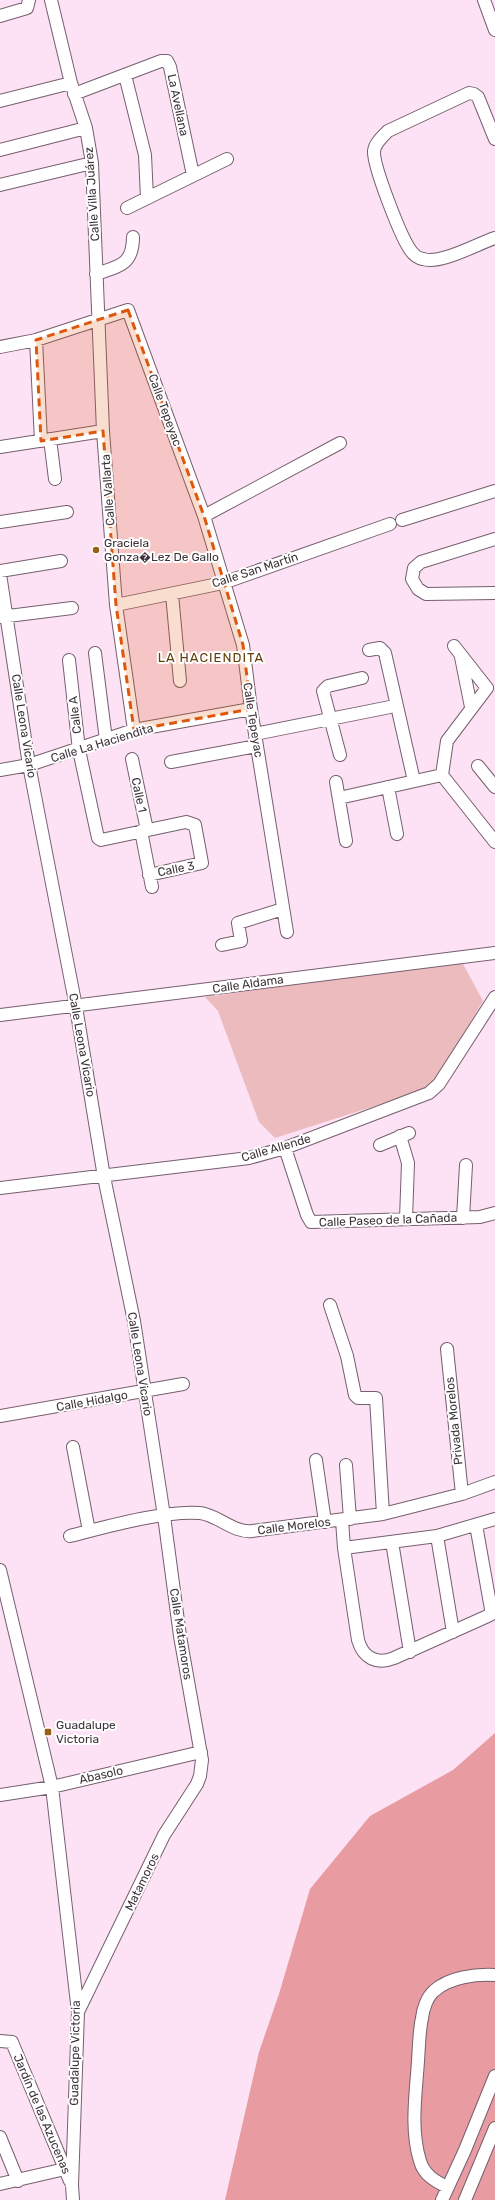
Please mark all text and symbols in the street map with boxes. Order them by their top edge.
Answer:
street label: La Avellana [165,73,191,137]
street label: Calle Villa Juárez [82,146,102,242]
street label: Calle Tepeyac [145,372,185,448]
street label: Calle Vallarta [99,454,117,526]
place label: Graciela Gonza�Lez De Gallo [104,536,219,564]
marker: Graciela Gonza�Lez De Gallo [91,545,101,555]
street label: Calle San Martín [210,549,300,591]
district label: LA HACIENDITA [158,650,264,665]
street label: Calle Leona Vicario [9,673,39,779]
street label: Calle Tepeyac [240,682,266,759]
street label: Calle A [66,695,84,735]
street label: Calle La Haciendita [49,721,155,765]
street label: Calle 1 [128,776,150,814]
street label: Calle 3 [156,859,196,879]
street label: Calle Aldama [211,972,285,996]
street label: Calle Leona Vicario [66,992,98,1098]
street label: Calle Allende [240,1131,313,1165]
street label: Calle Paseo de la Cañada [319,1211,457,1229]
street label: Calle Leona Vicario [125,1311,155,1417]
street label: Privada Morelos [442,1376,466,1466]
street label: Calle Hidalgo [55,1388,129,1414]
street label: Calle Morelos [257,1515,331,1537]
street label: Calle Matamoros [167,1587,195,1681]
place label: Guadalupe Victoria [56,1718,116,1746]
marker: Guadalupe Victoria [43,1727,53,1737]
street label: Abasolo [78,1763,124,1787]
street label: Matamoros [122,1851,162,1913]
street label: Guadalupe Victoria [67,2000,83,2106]
street label: Jardín de las Azucenas [10,2052,74,2176]

